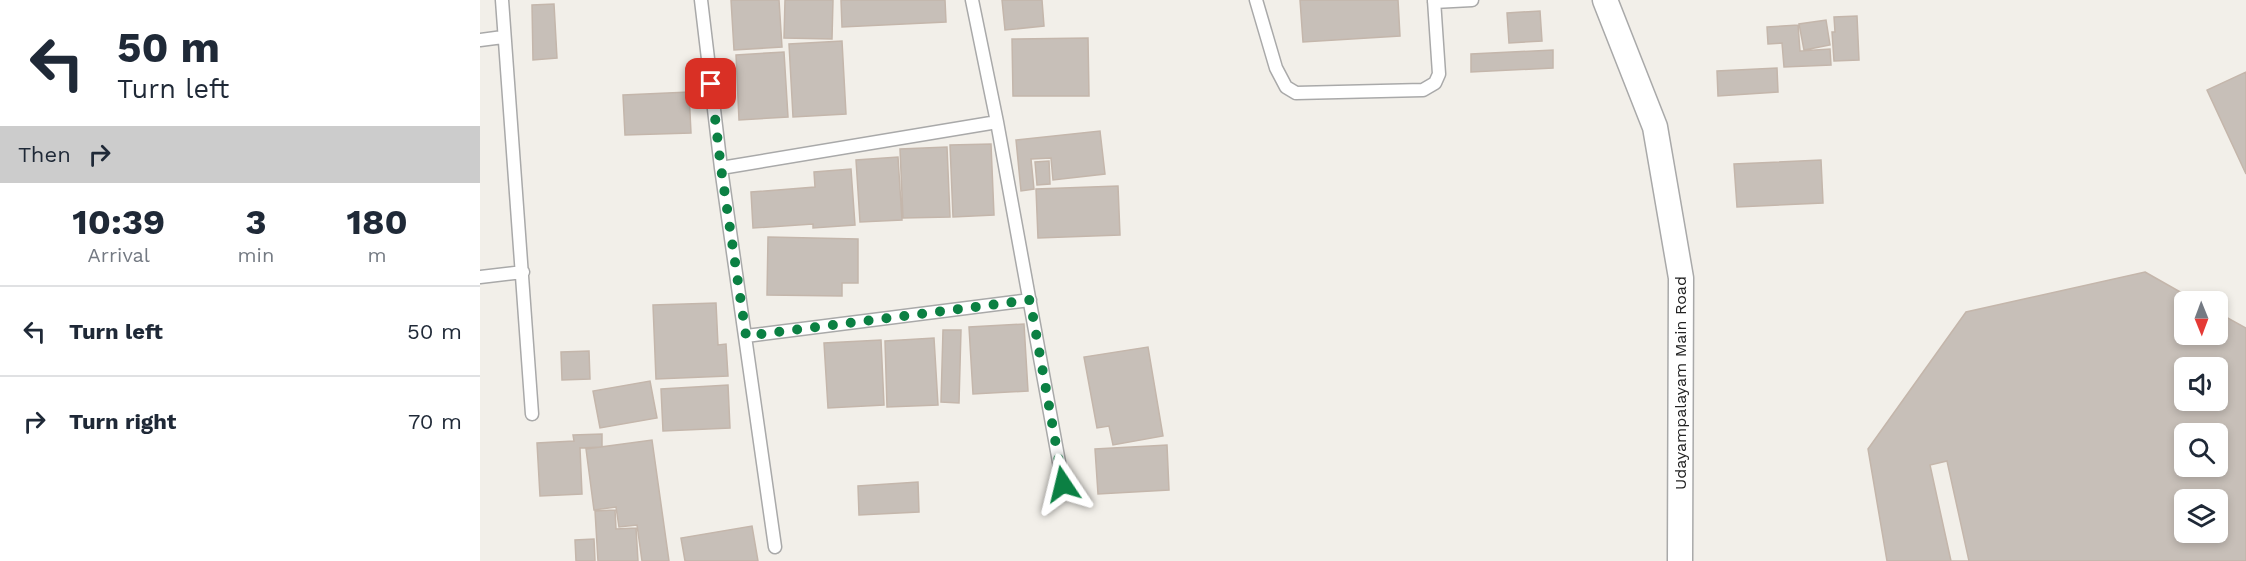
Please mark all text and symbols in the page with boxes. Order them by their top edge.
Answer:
text: 50 m [117,23,220,72]
icon: left [18,24,96,102]
pin [685,58,736,109]
icon: arrive [694,67,727,100]
text: Turn left [117,73,229,105]
icon: right [83,138,116,171]
text: Then [18,142,71,167]
text: 10:39 [72,201,165,243]
text: 3 [245,201,267,243]
text: 180 [346,201,408,243]
text: Arrival [88,243,150,267]
text: min [238,243,274,267]
text: m [368,243,387,267]
street label: Udayampalayam Main Road [1671,276,1690,490]
north arrow [2174,291,2228,345]
map controls [2174,291,2228,543]
icon: left [18,315,51,348]
text: Turn left [69,319,163,344]
text: 50 m [407,319,462,344]
button: sound [2174,357,2228,411]
icon: right [18,405,51,438]
text: Turn right [69,409,176,434]
text: 70 m [408,409,462,434]
button: search [2174,423,2228,477]
position arrow [1031,452,1095,516]
button: layers [2174,489,2228,543]

